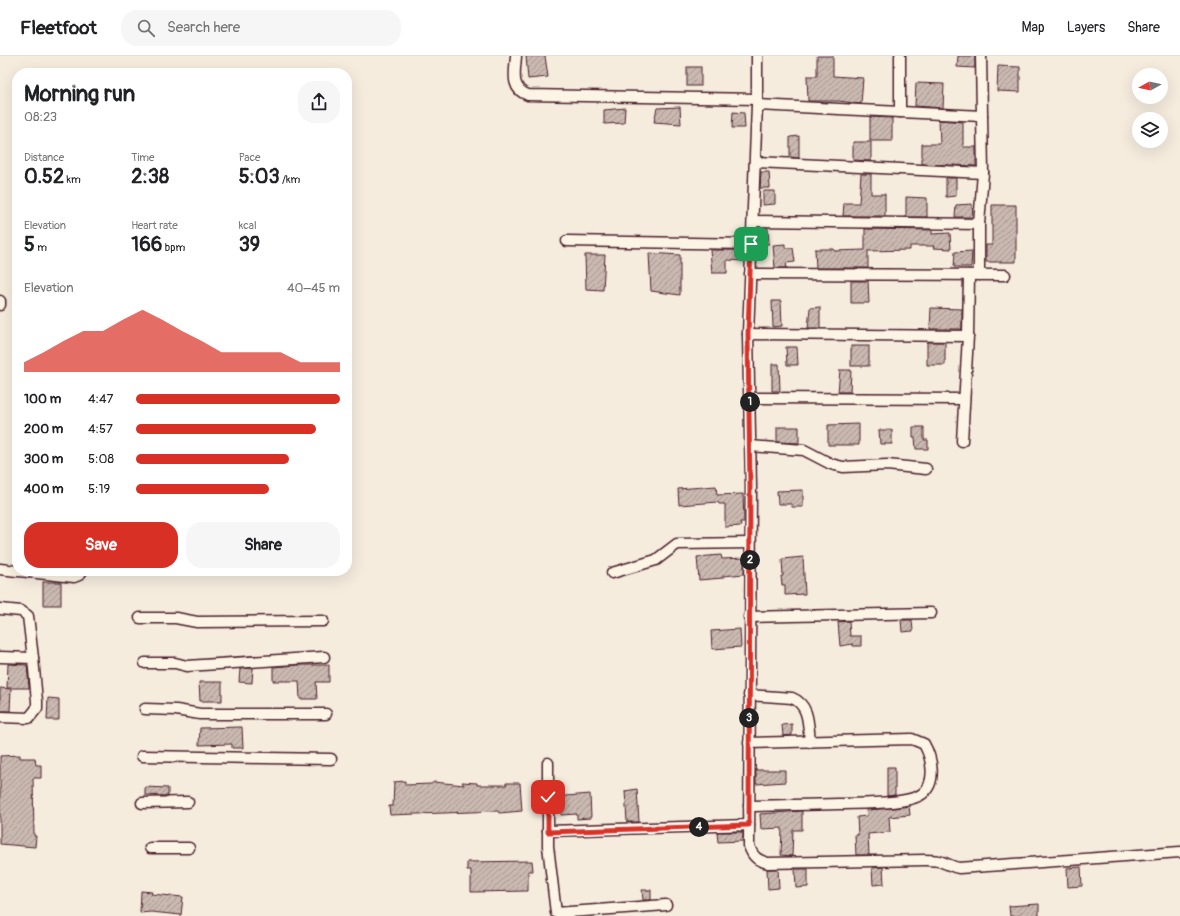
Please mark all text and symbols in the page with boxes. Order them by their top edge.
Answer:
search box [121,10,401,46]
text: Fleetfoot [20,16,97,40]
icon: search [135,17,157,39]
text: Search here [167,18,240,37]
text: Map [1022,19,1045,36]
text: Layers [1067,19,1105,36]
text: Share [1127,19,1160,36]
north arrow [1132,68,1168,104]
map controls [1132,68,1168,148]
text: Morning run [24,80,135,108]
button: share [298,81,340,123]
text: 08:23 [24,109,57,125]
button: layers [1132,112,1168,148]
text: Distance [24,151,64,164]
text: Time [131,151,154,164]
text: Pace [239,151,260,164]
text: 0.52 [24,164,64,189]
text: 2:38 [131,164,169,189]
text: 5:03 [239,164,280,189]
text: km [64,173,81,186]
text: /km [280,173,300,186]
text: Elevation [24,219,66,232]
text: Heart rate [131,219,178,232]
text: kcal [239,219,257,232]
pin [734,227,768,261]
text: 5 [24,232,35,257]
text: 166 [131,232,162,257]
text: 39 [239,232,260,257]
icon: arrive [740,233,762,255]
text: m [35,241,47,254]
text: bpm [162,241,185,254]
text: Elevation [24,280,74,296]
text: 40–45 m [287,280,340,296]
text: 100 m [24,391,61,407]
text: 4:47 [88,391,113,407]
pin: 1 [740,392,760,412]
text: 1 [748,395,752,408]
text: 200 m [24,421,63,437]
text: 4:57 [88,421,113,437]
text: 300 m [24,451,63,467]
text: 5:08 [88,451,114,467]
text: 400 m [24,481,64,497]
text: 5:19 [88,481,110,497]
button: Save [24,522,178,568]
button: Share [186,522,340,568]
pin: 2 [740,550,760,570]
text: 2 [747,553,753,566]
pin: 3 [739,708,759,728]
text: 3 [746,711,752,724]
pin [531,780,565,814]
icon: check [537,786,559,808]
pin: 4 [689,817,709,837]
text: 4 [696,820,702,833]

